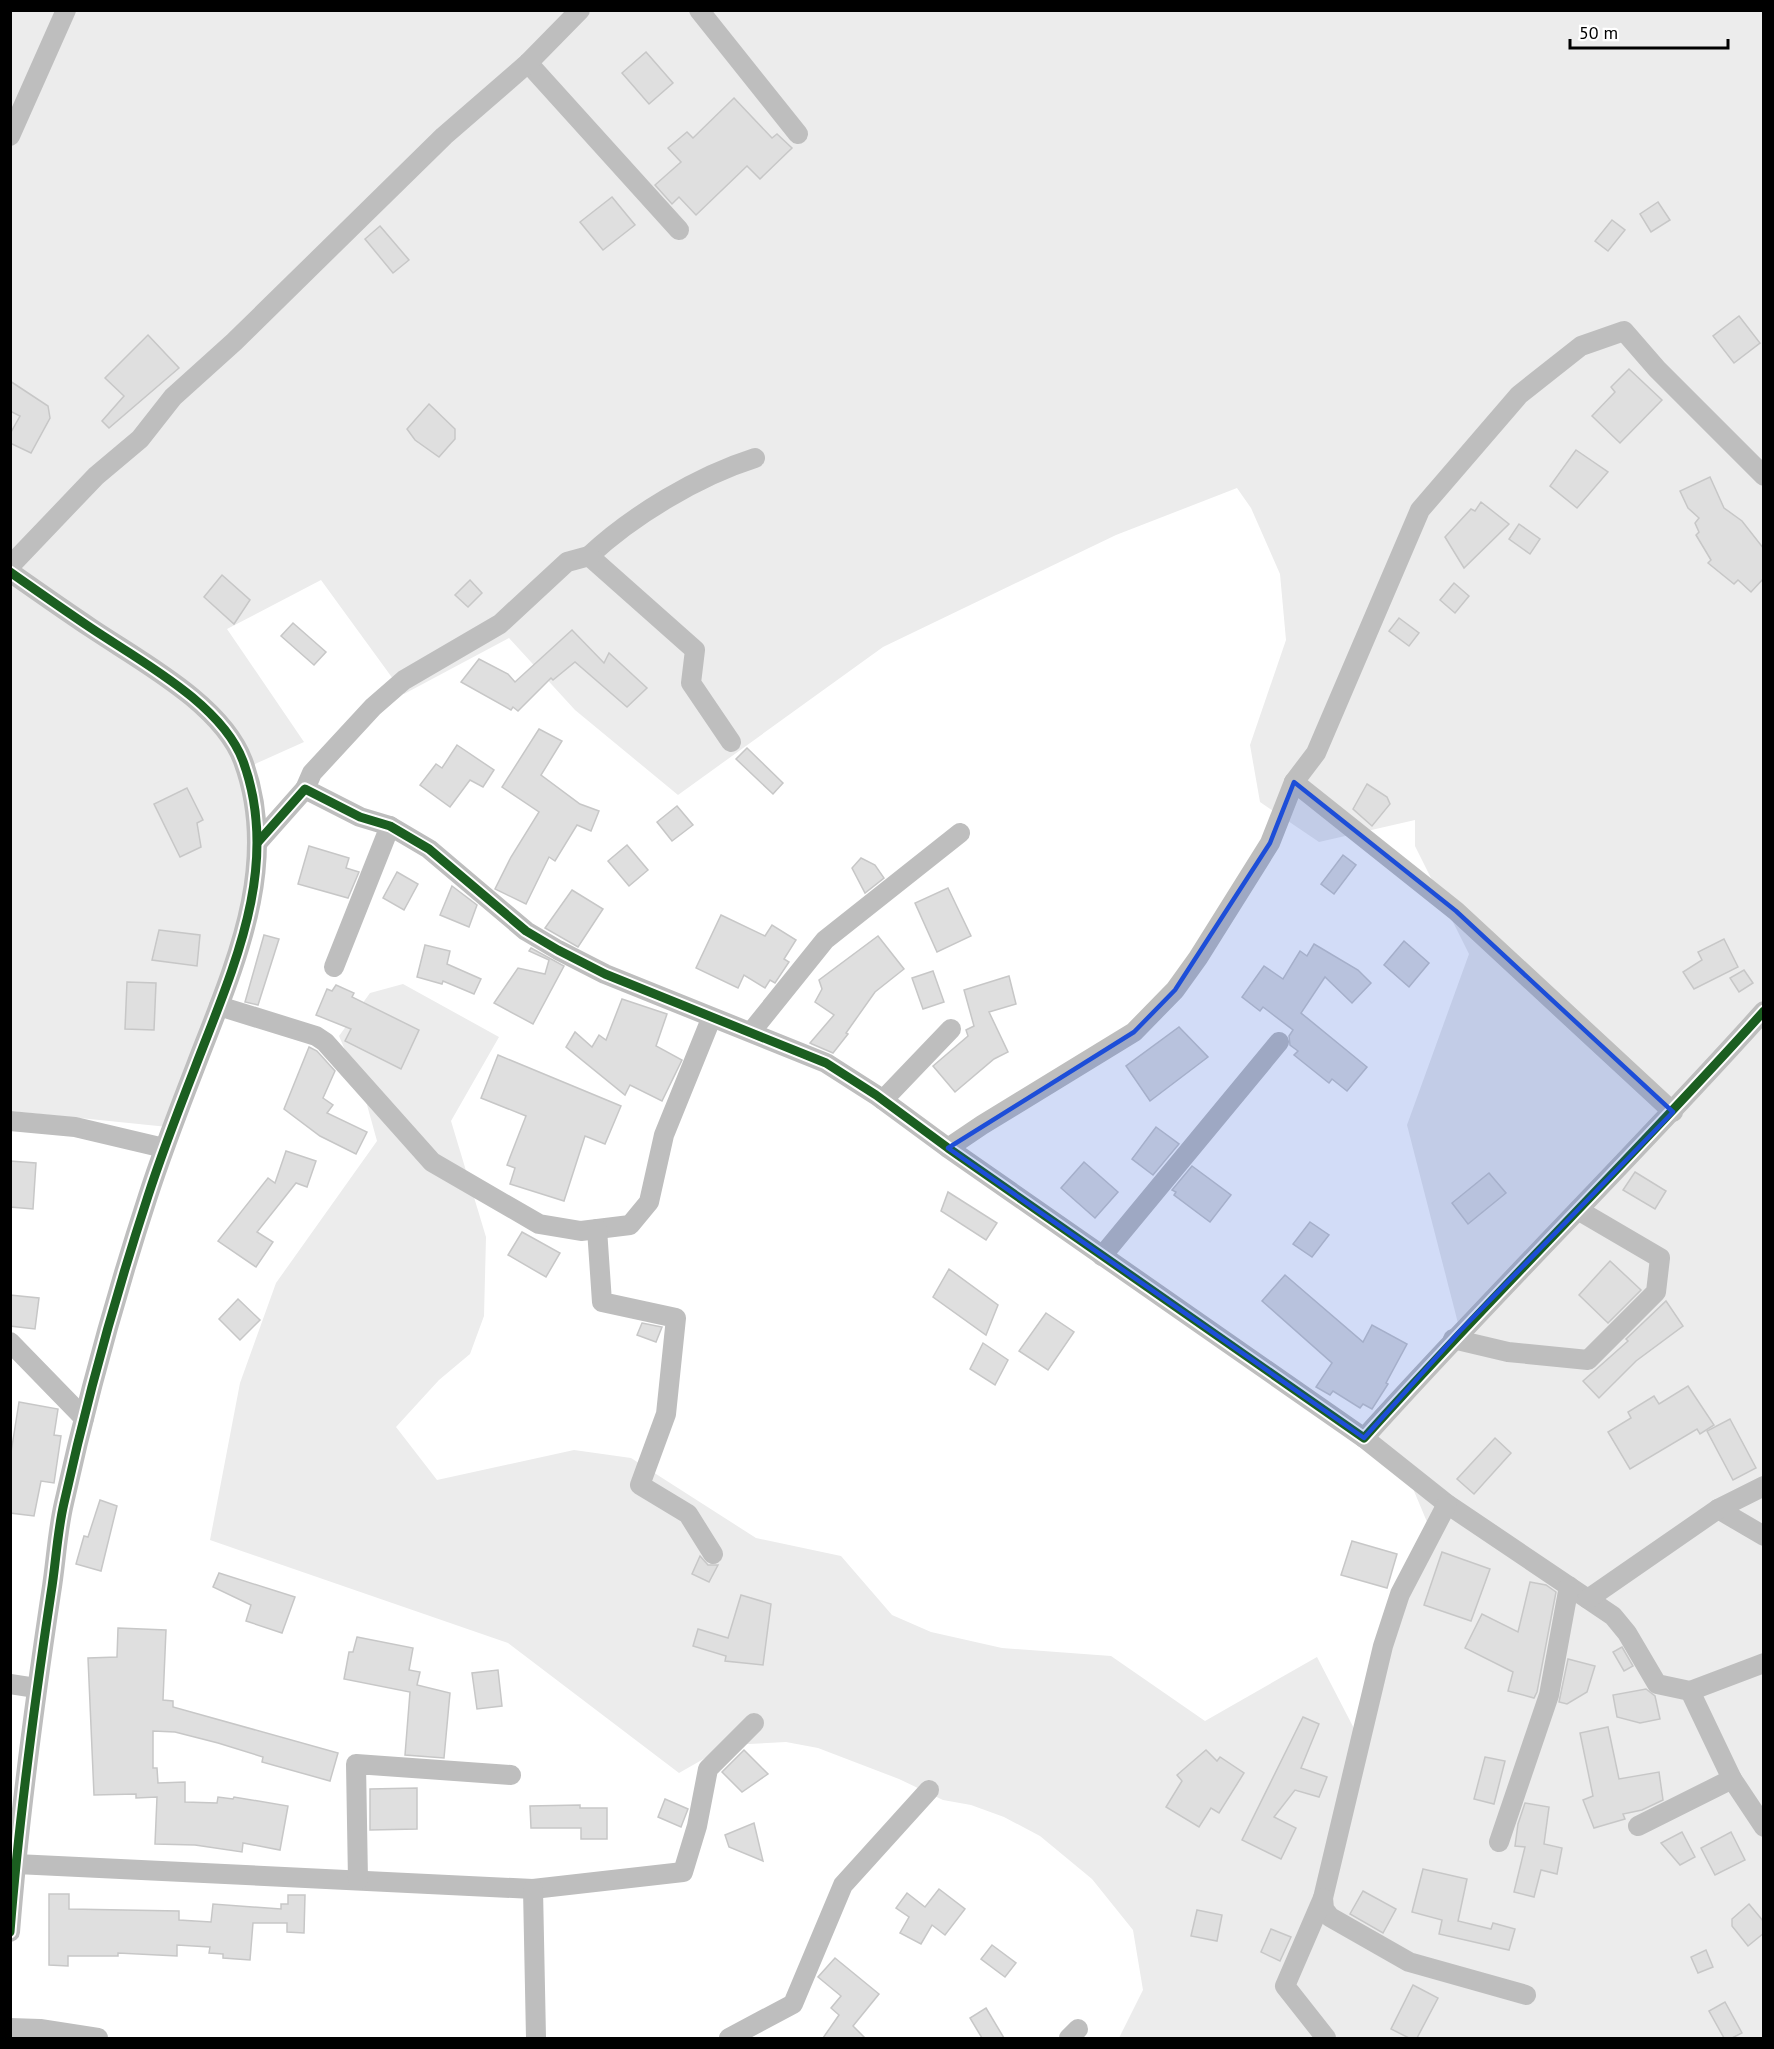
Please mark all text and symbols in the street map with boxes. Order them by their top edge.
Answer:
scale bar [1570,12,1728,50]
text: 50 m [1579,21,1618,44]

